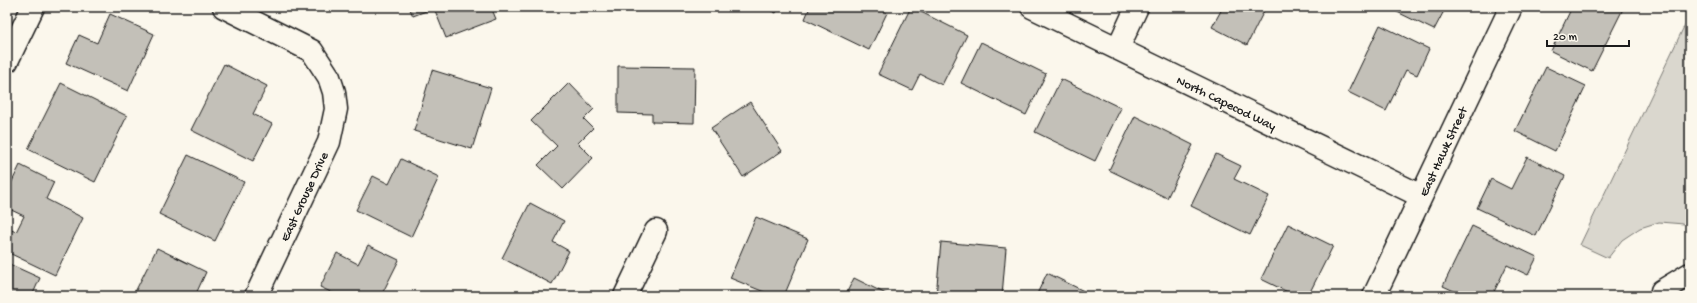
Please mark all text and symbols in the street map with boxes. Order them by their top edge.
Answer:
scale bar [1547,22,1629,48]
text: 20 m [1553,31,1578,45]
street label: North Capecod Way [1174,74,1279,135]
street label: East Hawk Street [1417,104,1472,199]
street label: East Grouse Drive [278,150,333,244]

